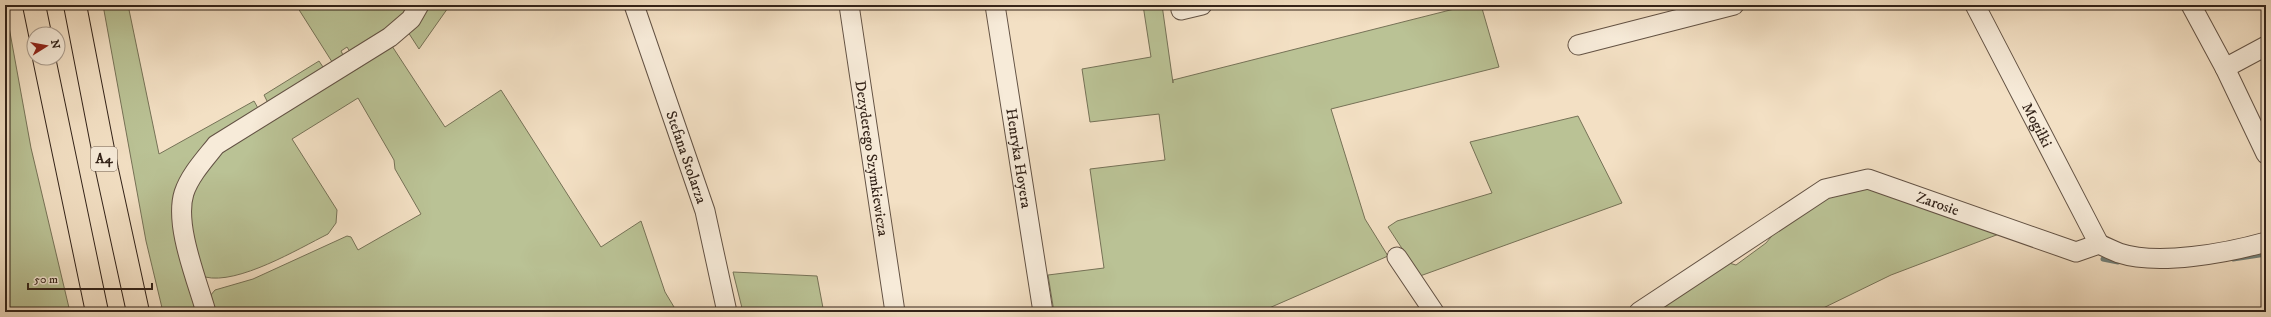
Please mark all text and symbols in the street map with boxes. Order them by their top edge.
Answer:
north arrow [26,26,66,66]
text: N [47,39,63,50]
street label: Dezyderego Szymkiewicza [851,79,893,238]
street label: Mogiłki [2018,99,2057,151]
street label: Henryka Hoyera [1002,107,1036,210]
street label: Stefana Stolarza [662,108,711,207]
road number: A4 [91,147,117,171]
street label: Zarosie [1914,187,1962,220]
scale bar [28,265,152,291]
text: 50 m [34,272,58,287]

